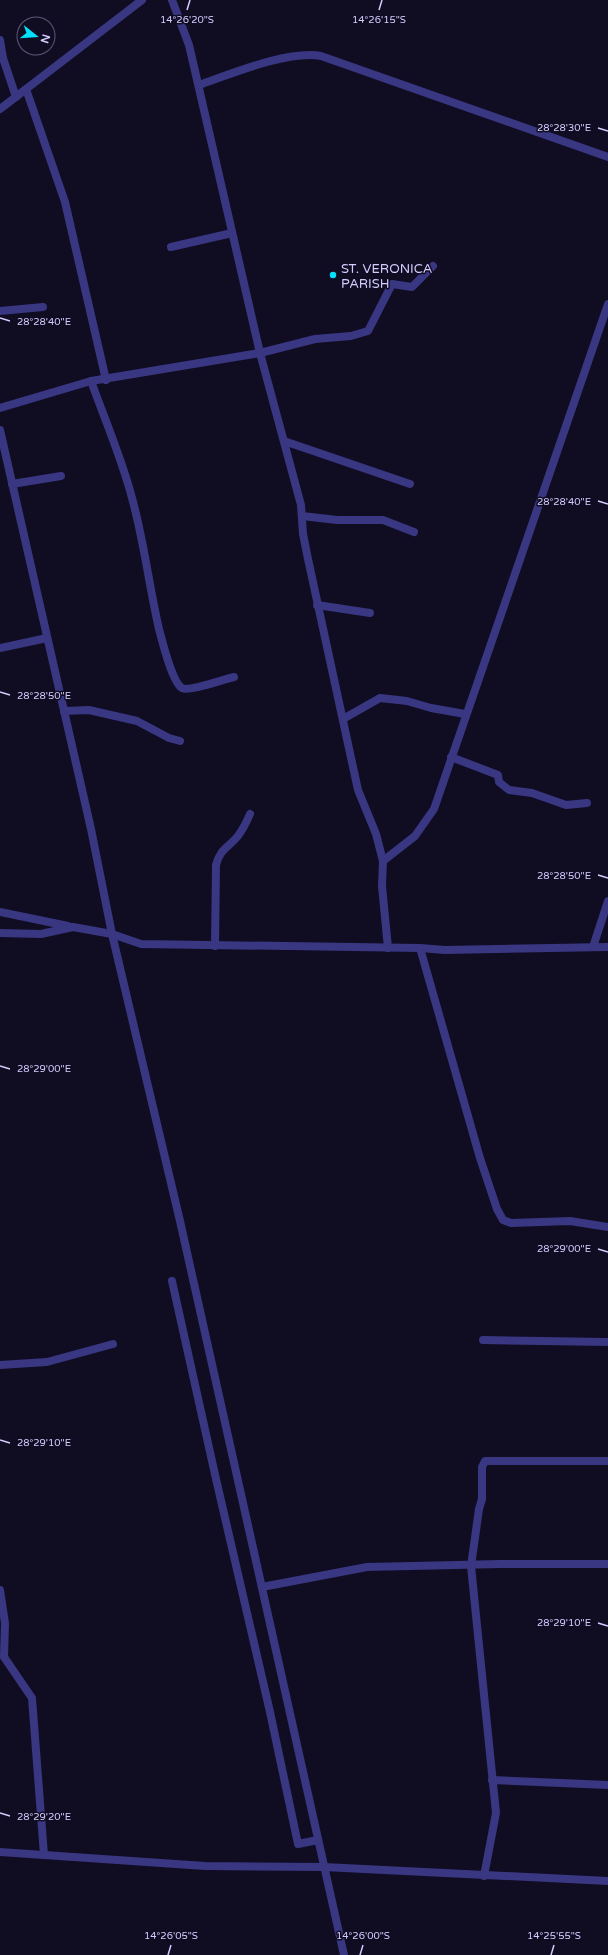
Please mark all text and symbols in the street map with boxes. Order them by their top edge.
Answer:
text: 14°26'20"S [160,14,214,26]
text: 14°26'15"S [352,14,406,26]
north arrow [16,16,56,56]
text: N [38,33,53,45]
text: 28°28'30"E [537,122,591,134]
place label: ST. VERONICA PARISH [341,261,433,292]
marker: ST. VERONICA PARISH [328,270,338,280]
text: 28°28'40"E [17,316,71,328]
text: 28°28'40"E [537,496,591,508]
text: 28°28'50"E [17,690,71,702]
text: 28°28'50"E [537,870,591,882]
text: 28°29'00"E [17,1063,71,1075]
text: 28°29'00"E [537,1243,591,1255]
text: 28°29'10"E [17,1437,71,1449]
text: 28°29'10"E [537,1617,591,1629]
text: 28°29'20"E [17,1811,71,1823]
text: 14°26'05"S [144,1930,198,1942]
text: 14°26'00"S [336,1930,390,1942]
text: 14°25'55"S [527,1930,581,1942]

